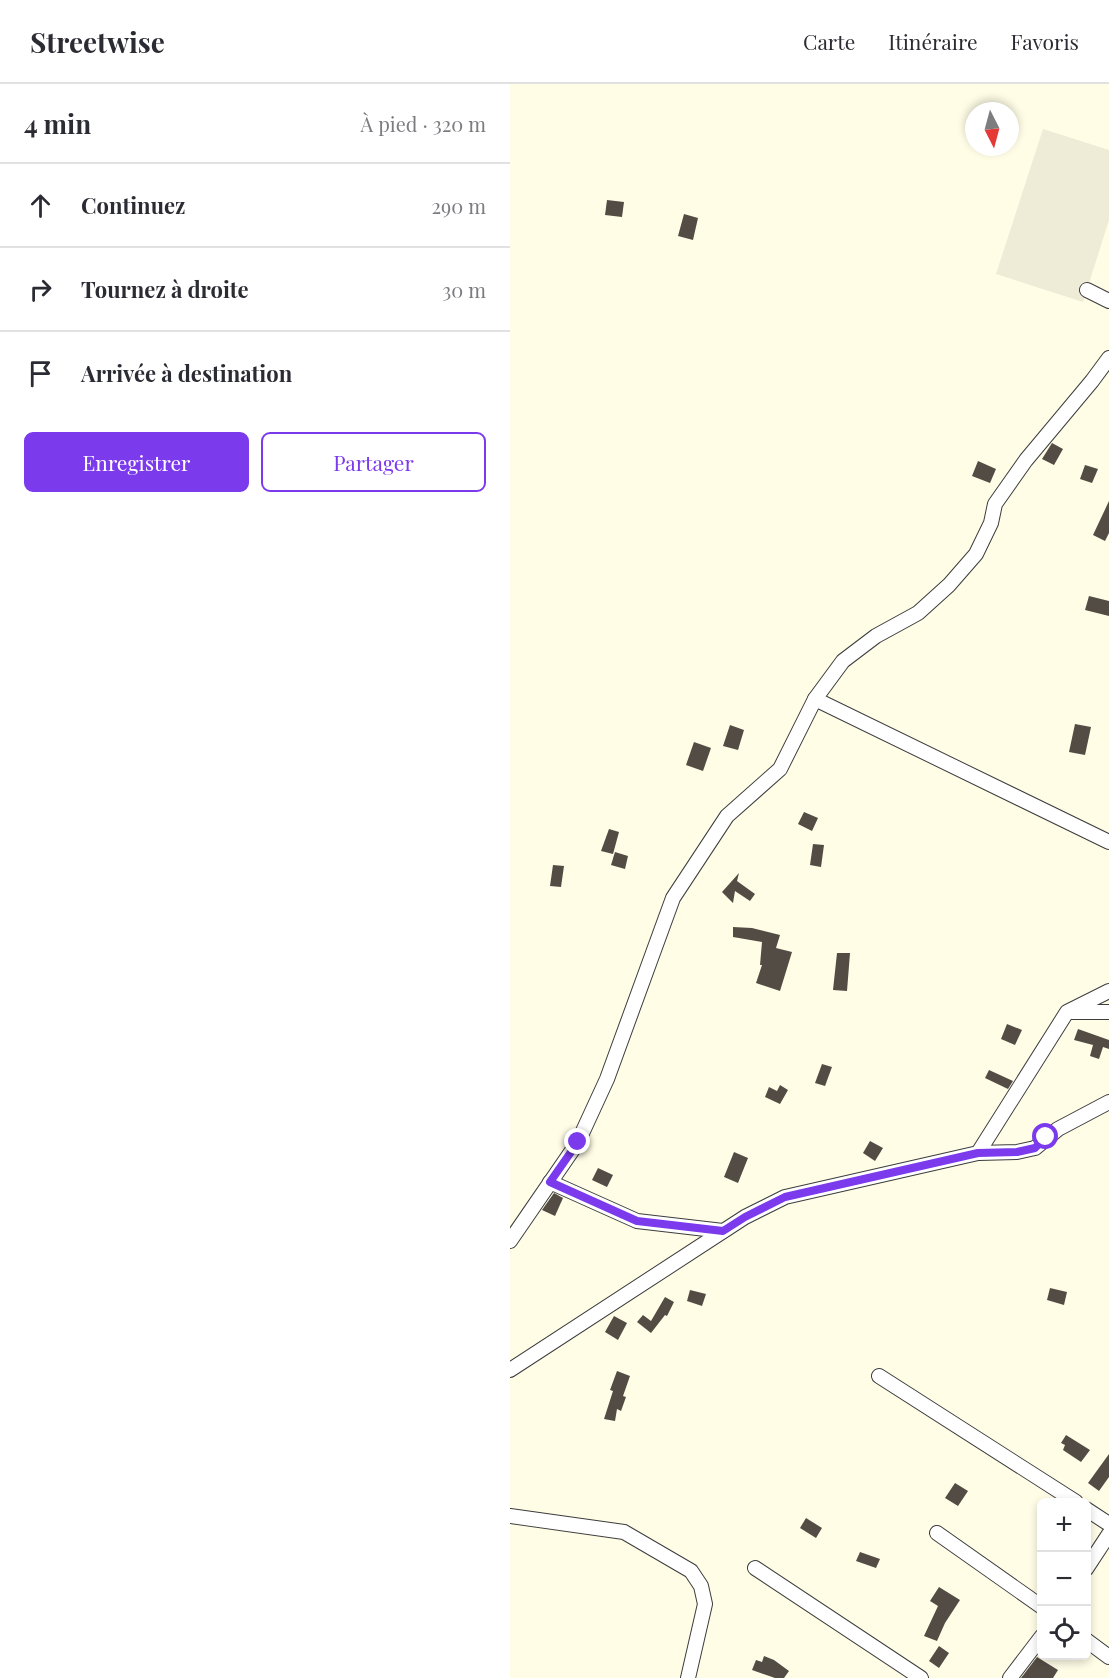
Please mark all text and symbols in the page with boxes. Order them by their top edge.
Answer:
text: Streetwise [30,23,165,60]
text: Carte [803,27,855,55]
text: Itinéraire [888,27,978,55]
text: Favoris [1011,27,1079,55]
north arrow [965,102,1019,156]
text: 4 min [24,106,91,141]
text: À pied · 320 m [361,110,486,137]
icon: ahead [24,189,57,222]
text: Continuez [81,190,185,220]
text: 290 m [432,192,486,219]
icon: right [24,273,57,306]
text: Tournez à droite [81,274,249,304]
text: 30 m [442,276,486,303]
icon: arrive [24,357,57,390]
text: Arrivée à destination [81,358,292,388]
button: Enregistrer [24,432,249,492]
button: Partager [261,432,486,492]
route start [1032,1123,1058,1149]
route end [564,1128,590,1154]
map controls [1037,1498,1091,1660]
button: + [1037,1498,1091,1552]
button: − [1037,1552,1091,1606]
button: locate [1037,1606,1091,1660]

